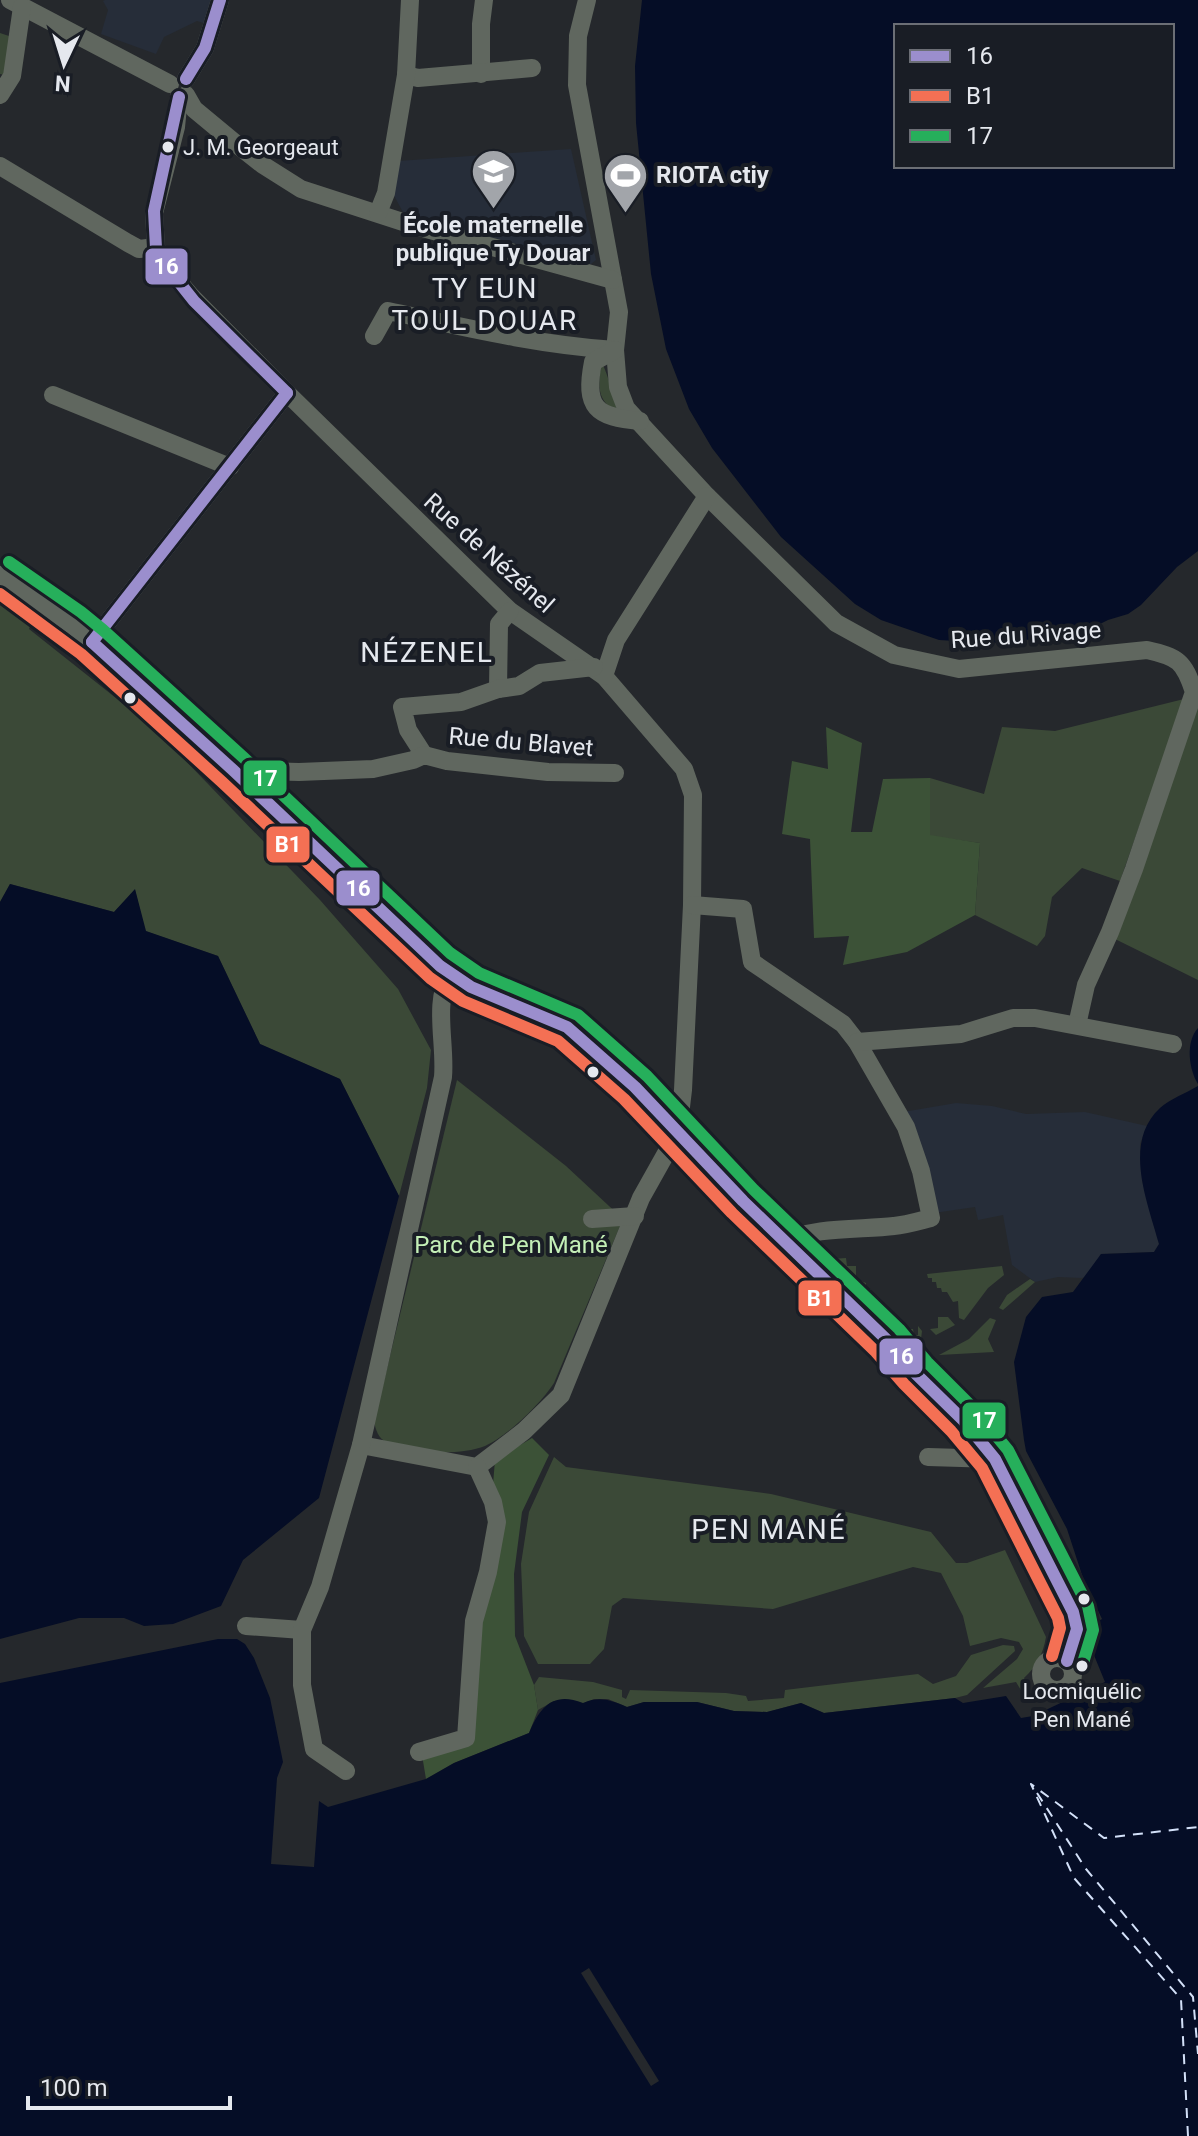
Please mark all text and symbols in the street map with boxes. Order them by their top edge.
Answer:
north arrow [24,24,104,104]
legend [894,24,1174,168]
text: 16 [966,42,993,70]
text: N [54,70,71,96]
text: B1 [966,82,994,110]
text: 17 [966,122,993,150]
place label: J. M. Georgeaut [183,135,339,160]
marker: J. M. Georgeaut [160,139,176,155]
school or university icon: École maternelle publique Ty Douar [469,147,517,210]
sports icon: RIOTA ctiy [601,151,649,214]
place label: RIOTA ctiy [656,161,770,189]
place label: École maternelle publique Ty Douar [396,211,591,267]
line badge: 16 [144,247,189,286]
text: 16 [153,254,179,279]
district label: TY EUN TOUL DOUAR [392,272,578,337]
street label: Rue de Nézénel [418,487,560,619]
street label: Rue du Rivage [950,616,1102,654]
district label: NÉZENEL [360,636,494,669]
unlabelled marker [122,690,138,706]
street label: Rue du Blavet [447,722,595,762]
line badge: 17 [242,759,288,797]
text: 17 [252,766,278,791]
line badge: B1 [265,825,311,864]
text: B1 [275,832,301,857]
line badge: 16 [335,869,381,907]
text: 16 [345,876,371,901]
unlabelled marker [585,1064,601,1080]
park label: Parc de Pen Mané [414,1231,608,1259]
line badge: B1 [797,1279,843,1317]
text: B1 [807,1286,833,1311]
line badge: 16 [878,1337,924,1376]
text: 16 [888,1344,914,1369]
line badge: 17 [961,1401,1007,1440]
text: 17 [971,1408,997,1433]
district label: PEN MANÉ [691,1513,847,1546]
unlabelled marker [1076,1591,1092,1607]
marker: Locmiquélic Pen Mané [1074,1658,1090,1674]
place label: Locmiquélic Pen Mané [1022,1679,1142,1732]
scale bar [28,2060,230,2110]
text: 100 m [40,2074,107,2102]

